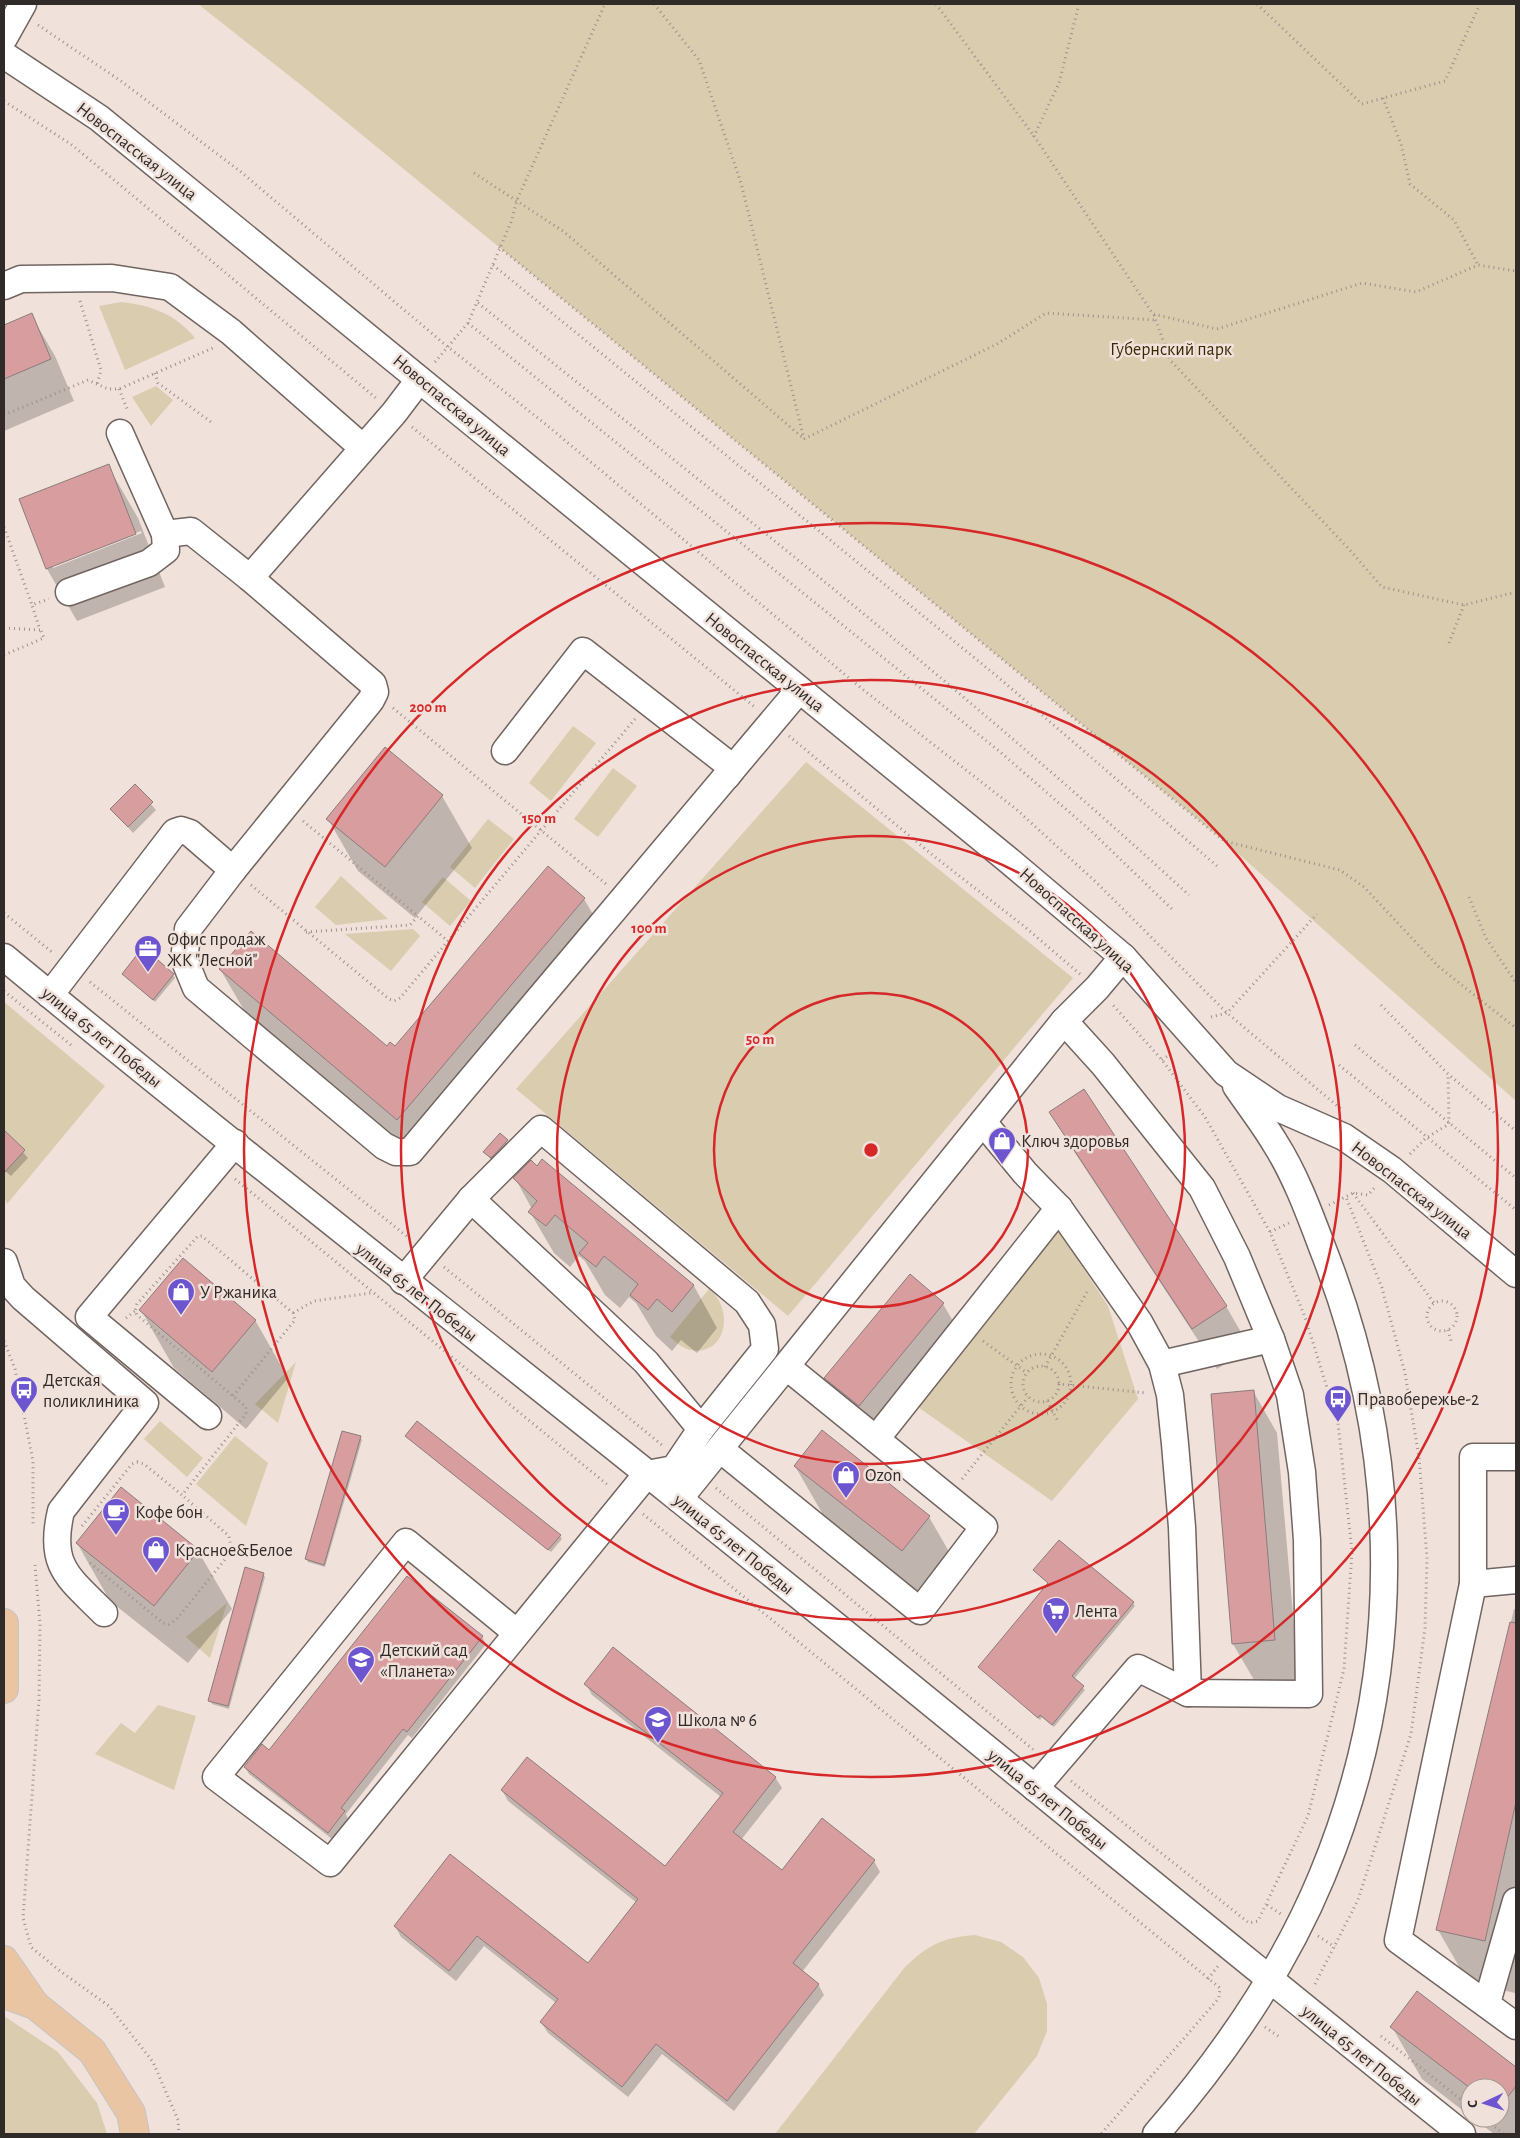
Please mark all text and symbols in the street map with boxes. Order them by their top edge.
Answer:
street label: Новоспасская улица [73,99,200,204]
park label: Губернский парк [1110,340,1233,359]
street label: Новоспасская улица [389,352,514,460]
street label: Новоспасская улица [701,609,827,716]
text: 200 m [409,700,447,715]
text: 150 m [522,811,556,826]
street label: Новоспасская улица [1016,865,1137,977]
text: 100 m [631,921,667,936]
place label: Офис продаж ЖК "Лесной" [167,931,266,970]
office icon: Офис продаж ЖК "Лесной" [133,934,163,973]
street label: улица 65 лет Победы [37,983,165,1091]
text: 50 m [746,1032,774,1047]
shop icon: Ключ здоровья [987,1126,1017,1165]
place label: Ключ здоровья [1021,1133,1130,1151]
street label: Новоспасская улица [1348,1138,1475,1243]
centre of rings [862,1141,880,1159]
street label: улица 65 лет Победы [352,1239,481,1346]
shop icon: У Ржаника [166,1277,196,1316]
place label: У Ржаника [200,1284,277,1302]
place label: Детская поликлиника [43,1372,139,1411]
bus stop icon: Детская поликлиника [9,1375,39,1414]
bus stop icon: Правобережье-2 [1323,1384,1353,1423]
place label: Правобережье-2 [1357,1390,1479,1409]
shop icon: Ozon [831,1460,861,1499]
place label: Ozon [865,1467,902,1485]
street label: улица 65 лет Победы [669,1490,797,1598]
cafe icon: Кофе бон [101,1497,131,1536]
place label: Кофе бон [135,1503,203,1522]
shop icon: Красное&Белое [141,1535,171,1574]
place label: Красное&Белое [175,1542,293,1560]
supermarket icon: Лента [1041,1596,1071,1635]
place label: Лента [1075,1603,1118,1621]
place label: Детский сад «Планета» [380,1642,468,1681]
school or university icon: Детский сад «Планета» [346,1645,376,1684]
school or university icon: Школа № 6 [643,1705,673,1744]
place label: Школа № 6 [677,1712,757,1730]
street label: улица 65 лет Победы [983,1745,1111,1853]
street label: улица 65 лет Победы [1297,2001,1425,2109]
north arrow [1460,2078,1510,2128]
text: С [1466,2099,1480,2108]

